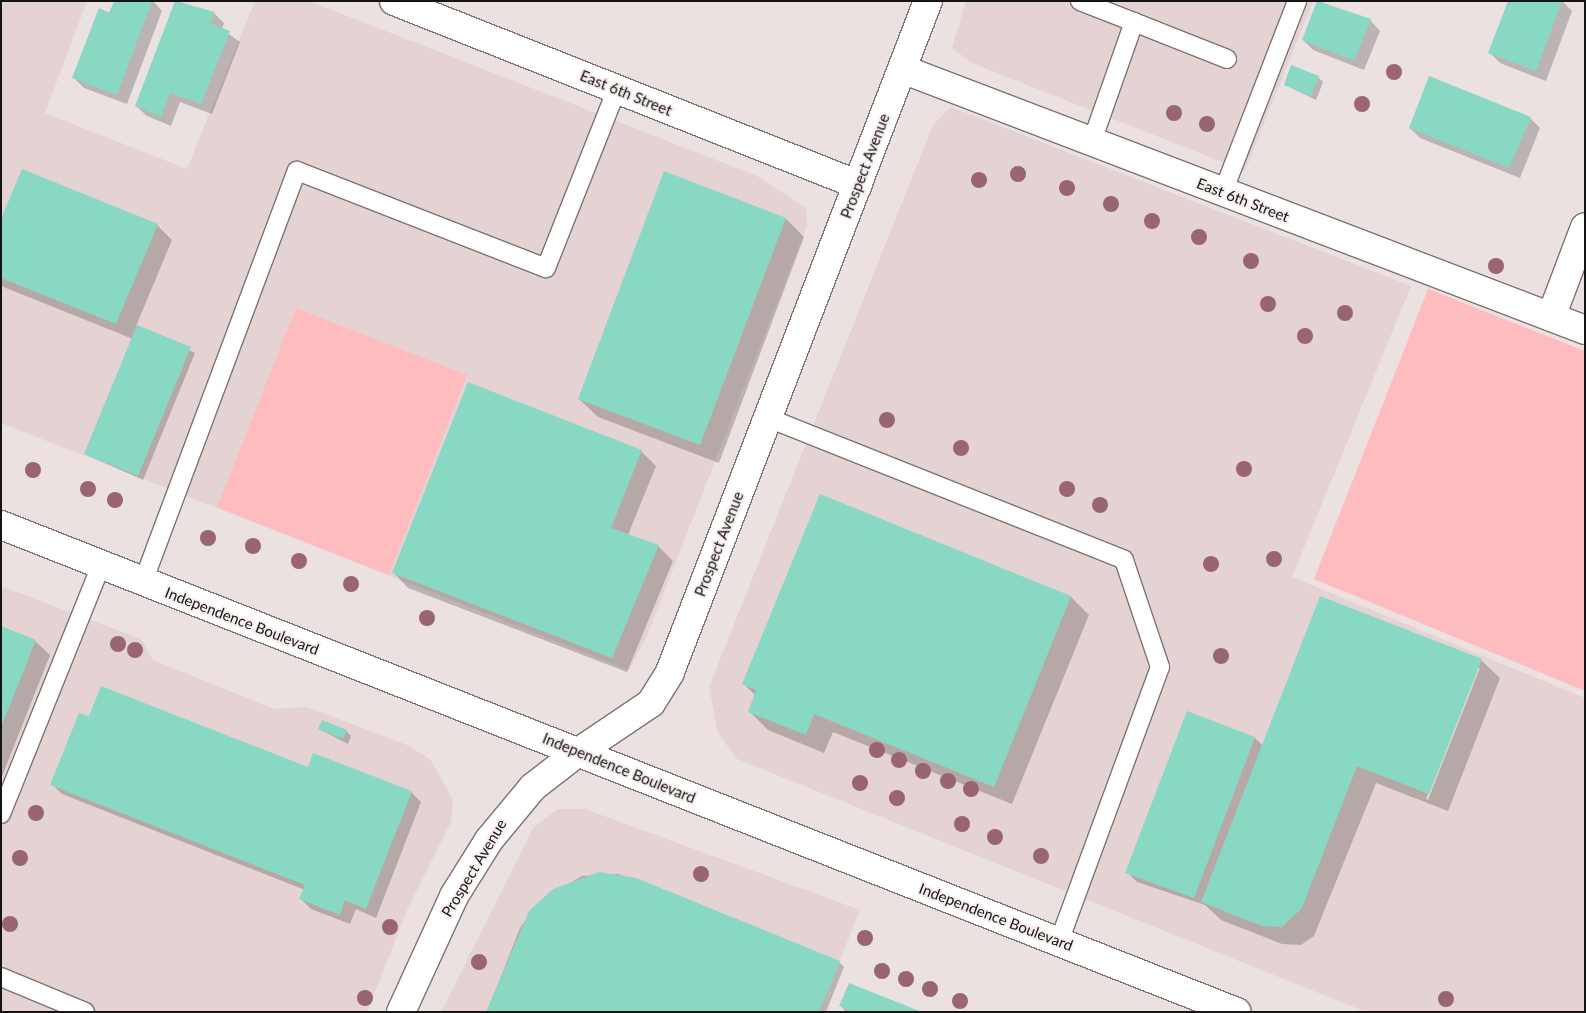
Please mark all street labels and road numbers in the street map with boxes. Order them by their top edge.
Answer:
street label: East 6th Street [577,66,675,120]
street label: Prospect Avenue [837,111,893,221]
street label: East 6th Street [1194,174,1292,226]
street label: Prospect Avenue [691,489,747,599]
street label: Independence Boulevard [163,583,321,659]
street label: Independence Boulevard [540,729,698,807]
street label: Prospect Avenue [438,816,510,920]
street label: Independence Boulevard [917,879,1075,955]

